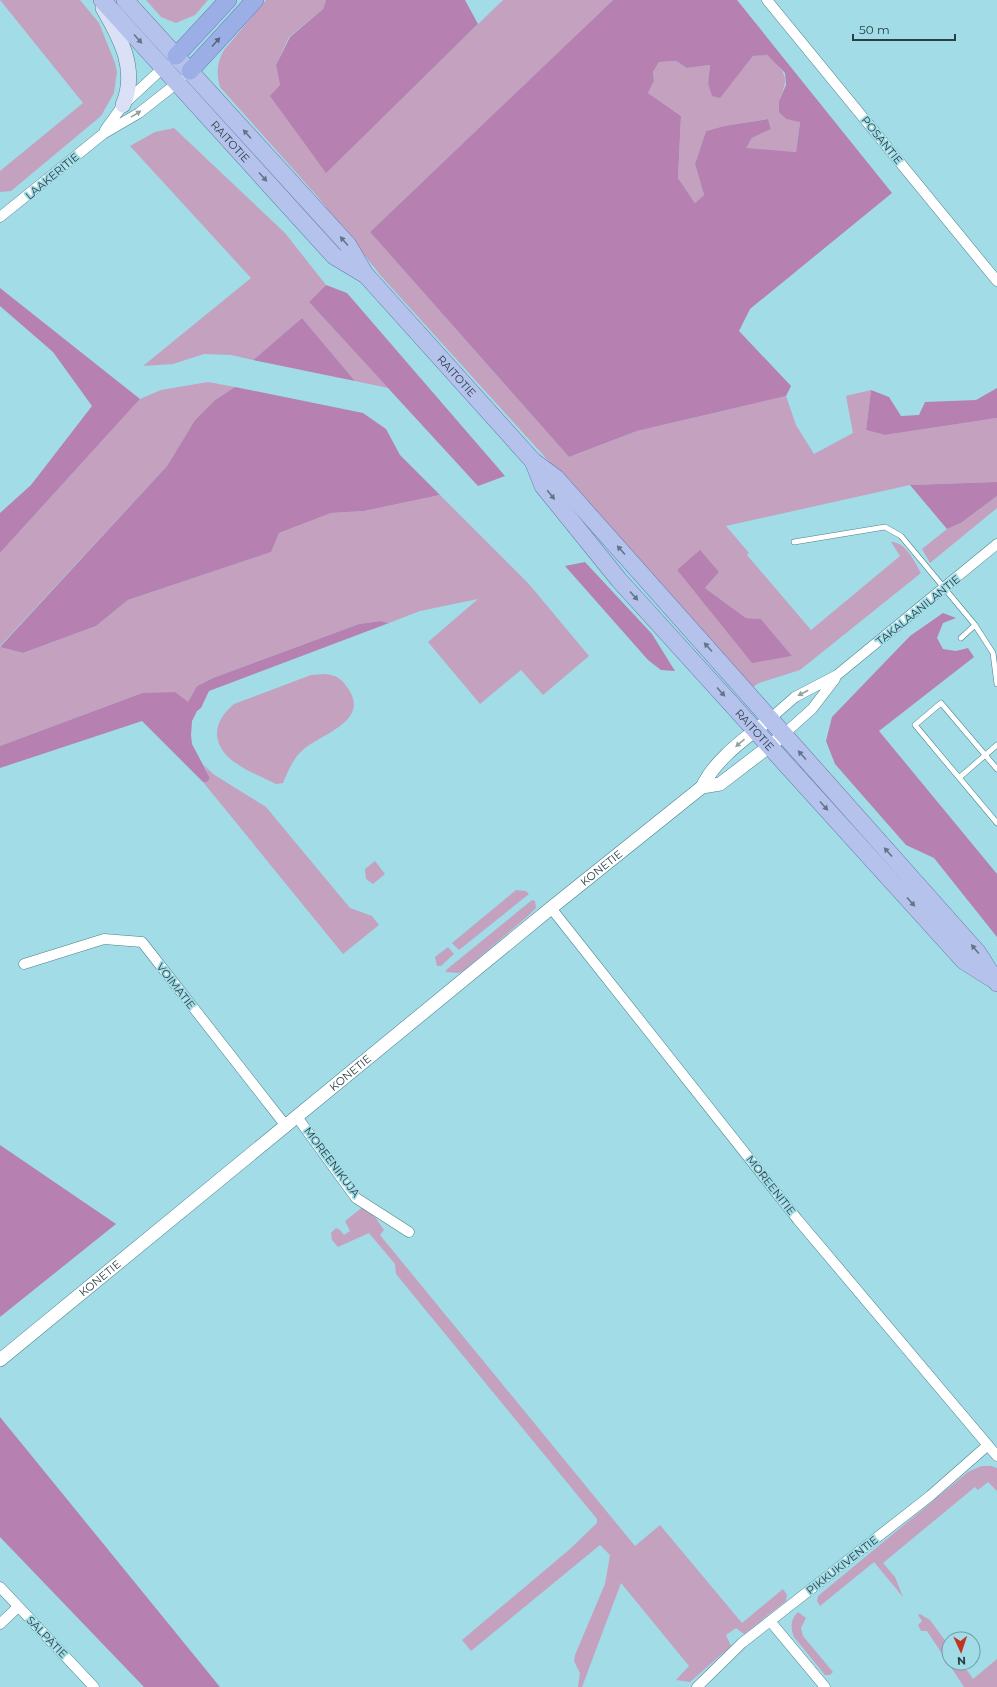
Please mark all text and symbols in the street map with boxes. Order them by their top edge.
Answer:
scale bar [853,16,955,42]
text: 50 m [859,22,890,37]
one-way arrow [133,34,143,44]
one-way arrow [211,38,220,47]
one-way arrow [131,110,141,118]
street label: POSANTIE [858,113,906,167]
street label: RAITOTIE [208,118,253,165]
one-way arrow [243,129,252,140]
street label: LAAKERITIE [22,149,82,203]
one-way arrow [258,172,267,182]
one-way arrow [340,236,349,246]
street label: RAITOTIE [434,352,479,400]
one-way arrow [547,490,556,501]
one-way arrow [616,545,626,555]
street label: TAKALAANILANTIE [873,572,963,648]
one-way arrow [629,590,638,601]
one-way arrow [703,642,712,652]
one-way arrow [716,687,725,697]
one-way arrow [797,690,808,697]
street label: RAITOTIE [732,706,777,754]
one-way arrow [735,738,746,747]
one-way arrow [797,750,807,760]
one-way arrow [819,801,829,811]
street label: KONETIE [577,847,625,889]
one-way arrow [884,847,893,857]
one-way arrow [906,897,916,907]
one-way arrow [970,944,979,955]
street label: VOIMATIE [154,960,198,1012]
street label: KONETIE [326,1051,374,1094]
street label: MOREENIKUJA [301,1124,363,1200]
street label: MOREENITIE [743,1152,799,1218]
street label: KONETIE [76,1257,123,1299]
street label: PIKKUKIVENTIE [803,1533,881,1597]
street label: SÄLPÄTIE [24,1613,70,1661]
north arrow [941,1631,981,1671]
text: N [957,1654,966,1668]

